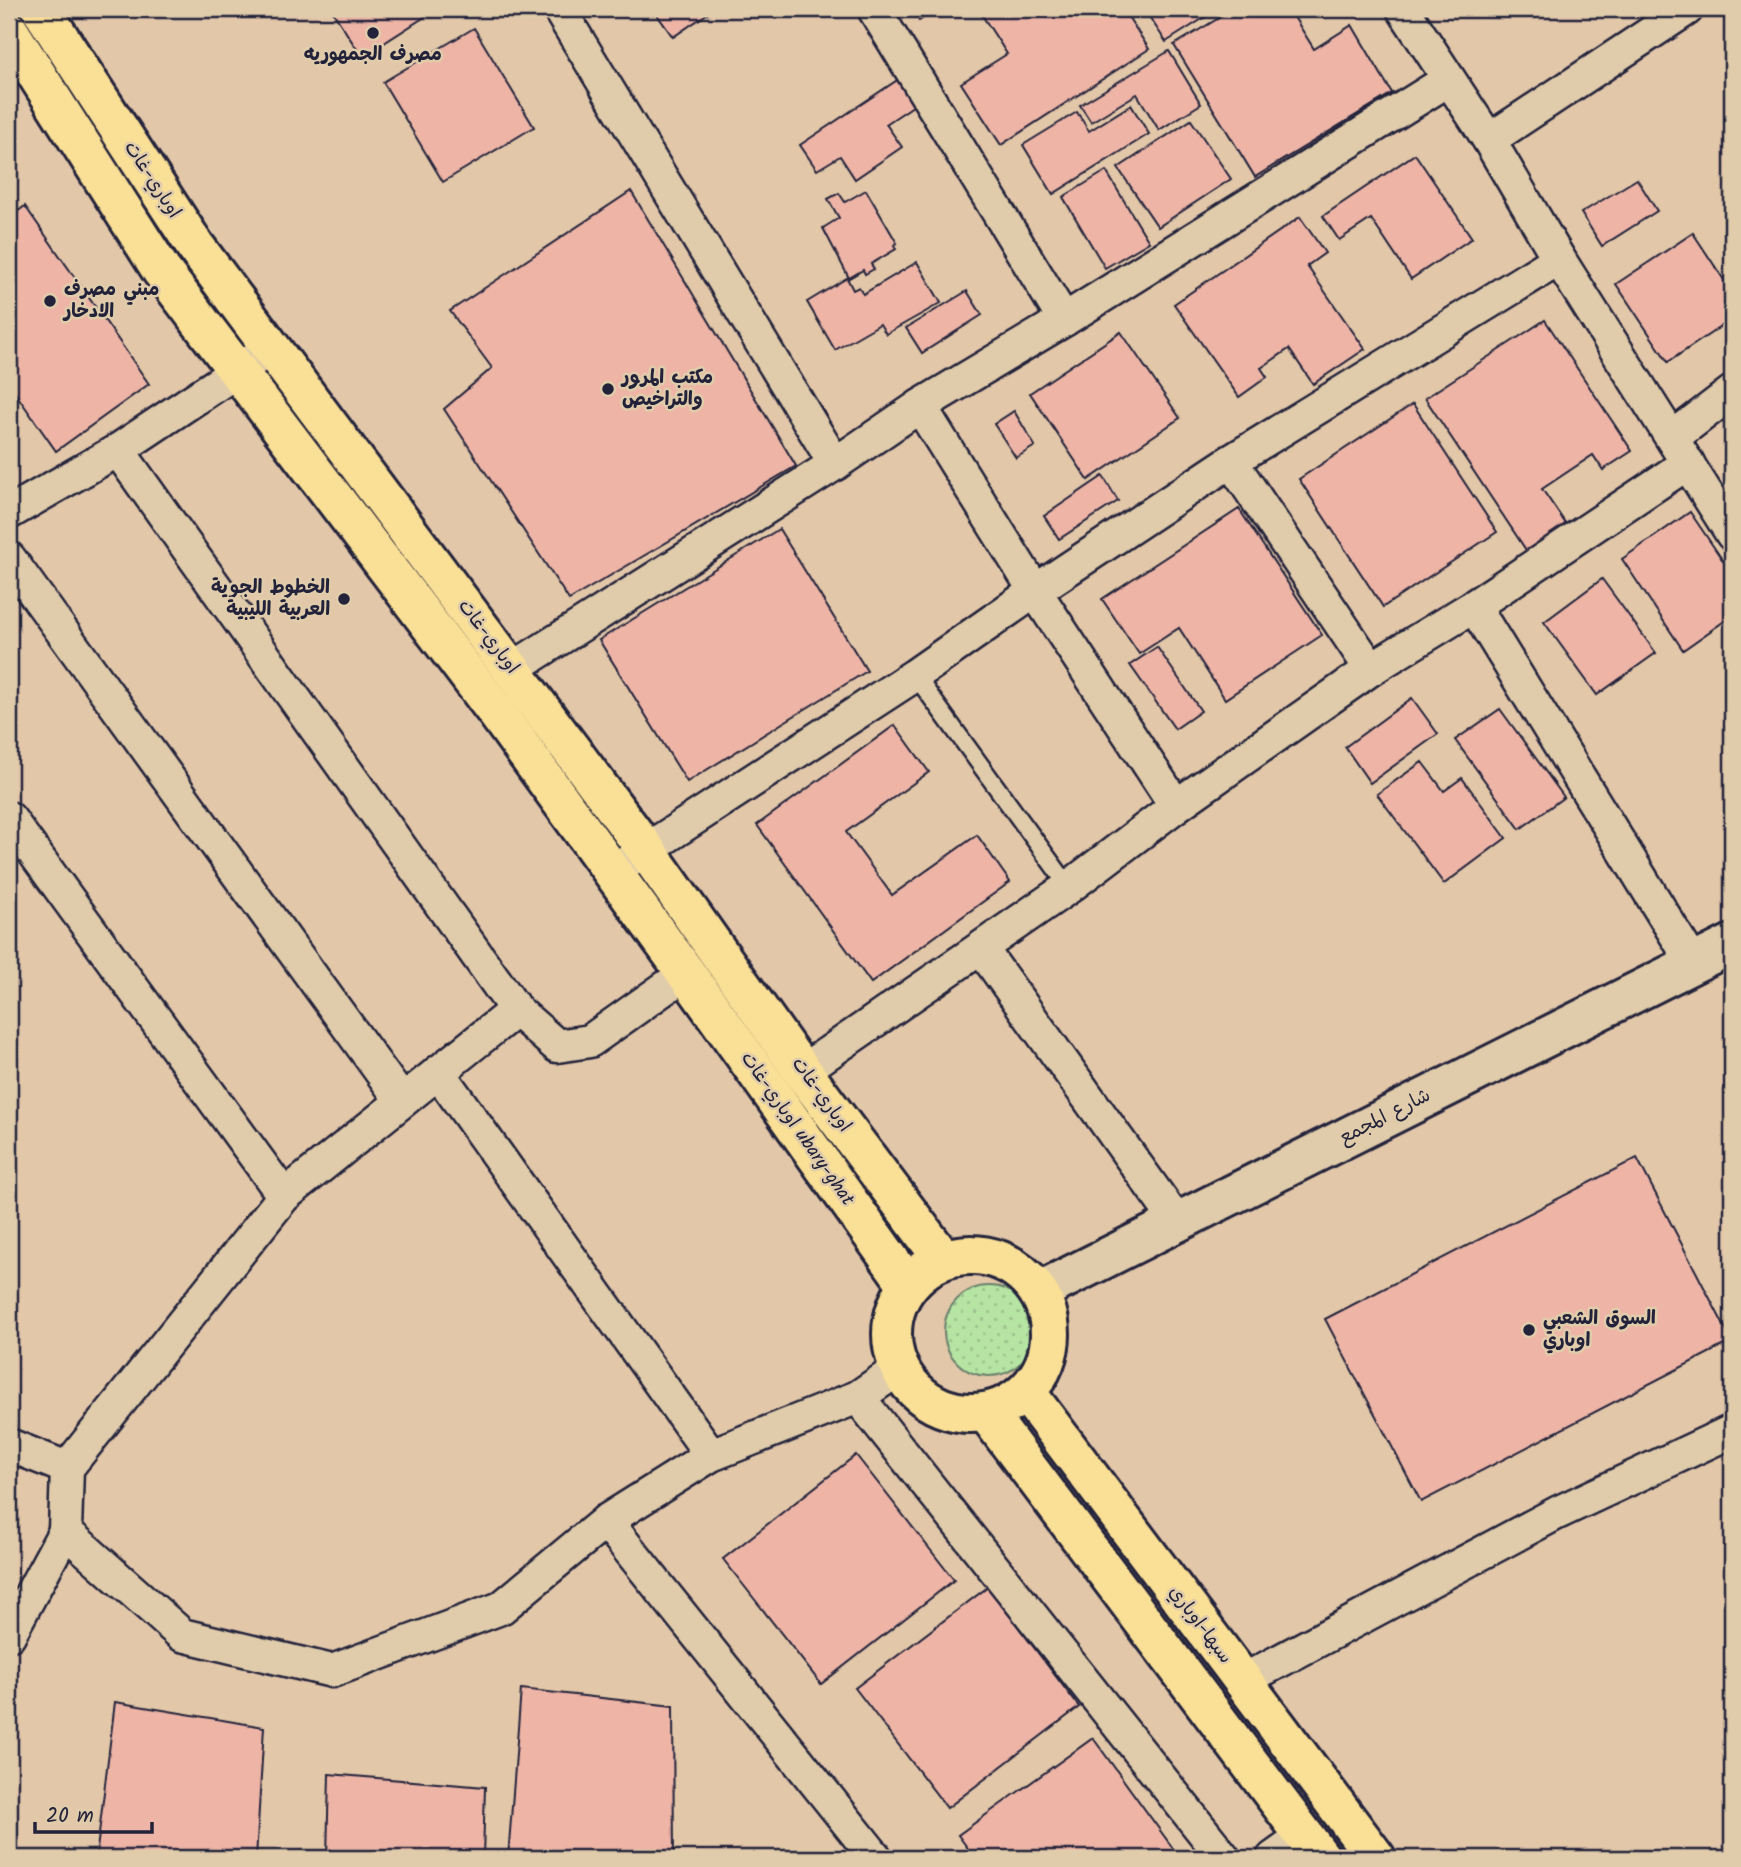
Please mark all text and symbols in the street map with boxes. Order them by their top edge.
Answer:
marker: مصرف الجمهوريه [365,25,381,41]
place label: مصرف الجمهوريه [304,40,442,70]
street label: اوباري-غات [116,135,188,225]
place label: مبني مصرف الادخار [62,275,159,327]
marker: مبني مصرف الادخار [42,293,58,309]
place label: مكتب المرور والتراخيص [620,363,713,415]
marker: مكتب المرور والتراخيص [600,381,616,397]
place label: الخطوط الجوية العربية الليبية [211,573,330,625]
marker: الخطوط الجوية العربية الليبية [336,591,352,607]
street label: اوباري-غات [450,593,526,681]
street label: اوباري-غات ubary-ghat [732,1046,862,1213]
street label: اوباري-غات [783,1051,859,1139]
street label: شارع المجمع [1334,1081,1436,1153]
place label: السوق الشعبي اوباري [1543,1304,1656,1356]
marker: السوق الشعبي اوباري [1521,1322,1537,1338]
street label: سبها-اوباري [1161,1579,1239,1671]
scale bar [35,1790,152,1834]
text: 20 m [46,1800,94,1833]

